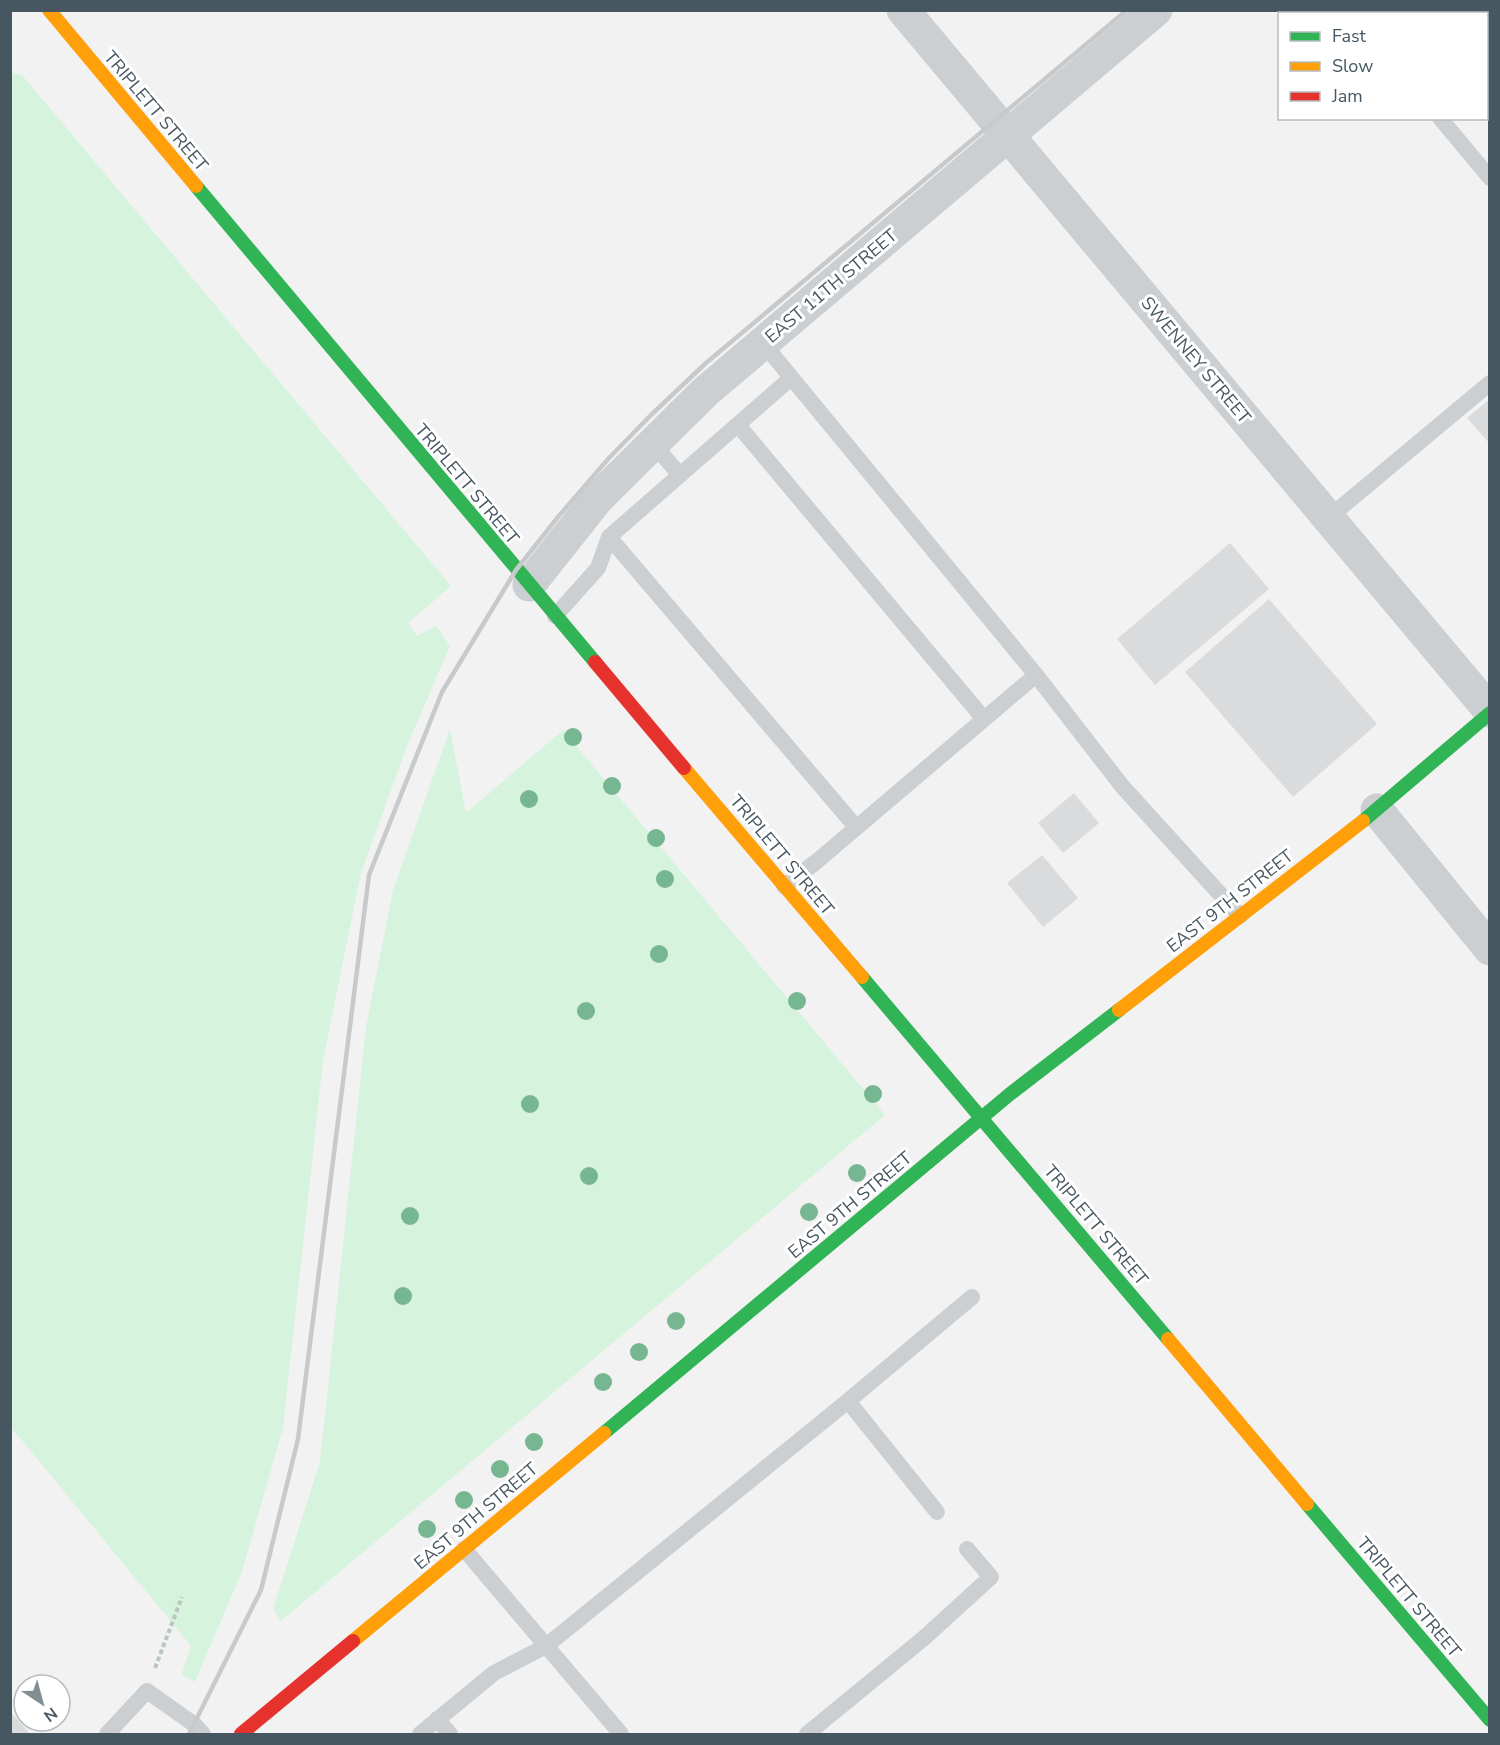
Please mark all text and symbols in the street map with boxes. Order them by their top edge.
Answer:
legend [1278,12,1488,120]
text: Fast [1332,24,1367,48]
street label: TRIPLETT STREET [98,46,214,177]
text: Slow [1332,54,1373,78]
text: Jam [1331,84,1363,108]
street label: EAST 11TH STREET [760,224,902,348]
street label: SWENNEY STREET [1136,291,1256,429]
street label: TRIPLETT STREET [409,419,525,550]
street label: TRIPLETT STREET [724,790,840,921]
street label: EAST 9TH STREET [1162,844,1298,958]
street label: EAST 9TH STREET [783,1146,917,1264]
street label: TRIPLETT STREET [1038,1160,1154,1291]
street label: EAST 9TH STREET [409,1457,543,1575]
street label: TRIPLETT STREET [1351,1532,1467,1663]
north arrow [12,1673,72,1733]
text: N [39,1702,62,1727]

